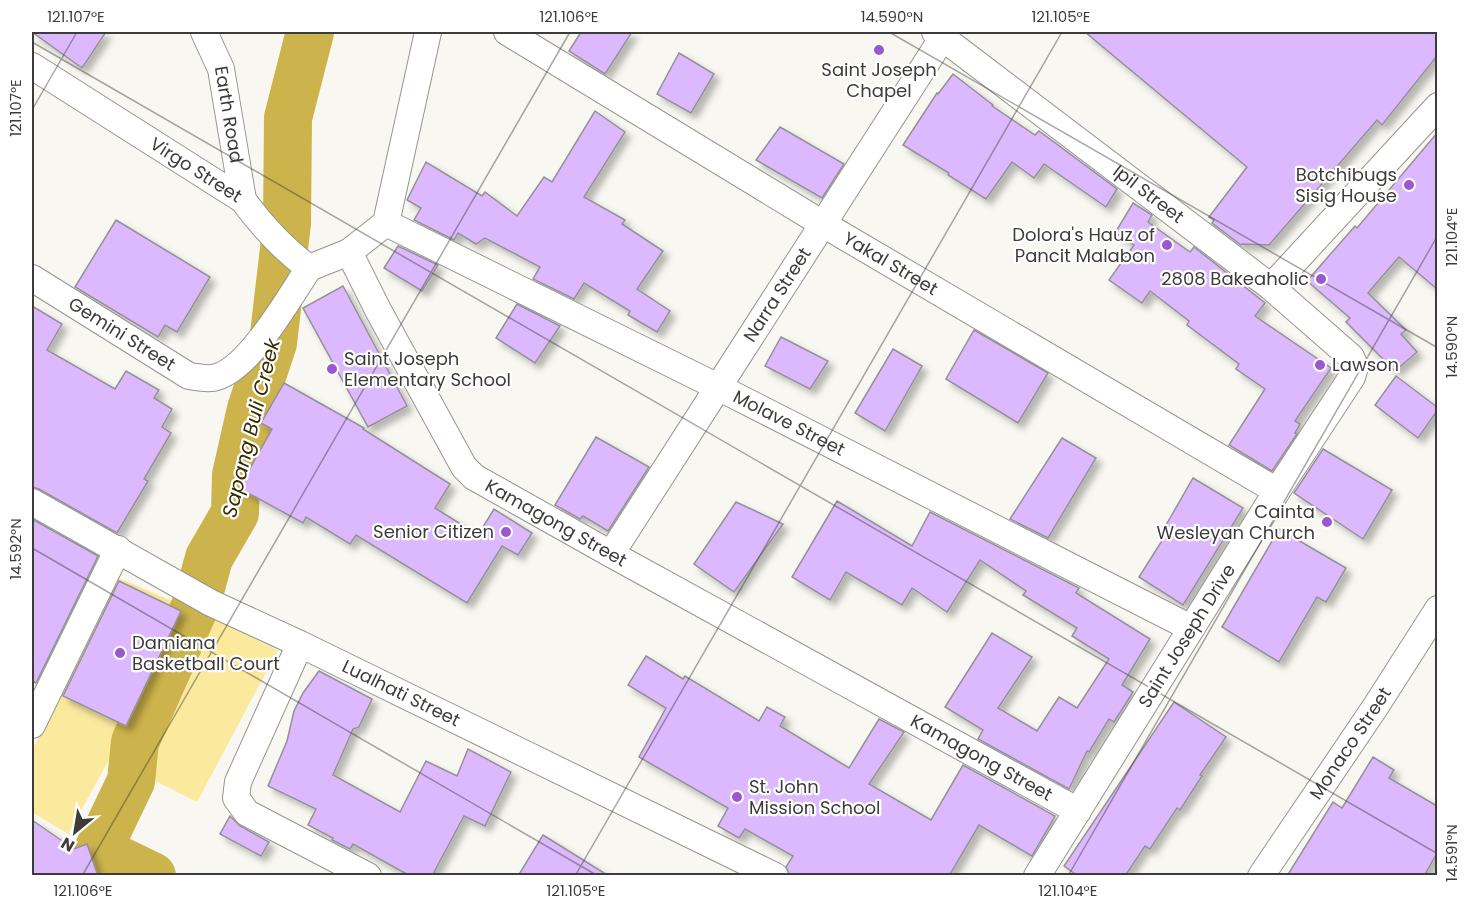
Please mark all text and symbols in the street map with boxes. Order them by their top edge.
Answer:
text: 121.107°E [47,6,105,27]
text: 121.106°E [540,6,598,27]
text: 14.590°N [861,6,923,27]
text: 121.105°E [1032,6,1090,27]
marker: Saint Joseph Chapel [872,43,886,57]
place label: Saint Joseph Chapel [821,57,937,103]
street label: Earth Road [209,64,250,165]
text: 121.107°E [5,79,26,137]
street label: Virgo Street [145,131,247,208]
street label: Ipil Street [1108,159,1189,229]
place label: Botchibugs Sisig House [1295,162,1397,208]
marker: Botchibugs Sisig House [1402,178,1416,192]
text: 121.104°E [1441,208,1462,266]
place label: Dolora's Hauz of Pancit Malabon [1012,222,1155,268]
street label: Yakal Street [839,226,943,301]
marker: Dolora's Hauz of Pancit Malabon [1160,238,1174,252]
street label: Narra Street [737,242,817,347]
place label: 2808 Bakeaholic [1161,266,1309,291]
marker: 2808 Bakeaholic [1314,272,1328,286]
street label: Gemini Street [64,291,180,377]
text: 14.590°N [1441,316,1462,378]
water label: Sapang Buli Creek [215,334,287,520]
place label: Saint Joseph Elementary School [344,346,511,392]
place label: Lawson [1332,352,1399,377]
marker: Lawson [1313,358,1327,372]
marker: Saint Joseph Elementary School [325,362,339,376]
street label: Molave Street [729,384,849,462]
street label: Kamagong Street [481,473,631,572]
place label: Cainta Wesleyan Church [1157,499,1315,545]
marker: Cainta Wesleyan Church [1320,515,1334,529]
text: 14.592°N [5,518,26,580]
place label: Senior Citizen [373,519,494,544]
marker: Senior Citizen [499,525,513,539]
street label: Saint Joseph Drive [1132,559,1241,712]
place label: Damiana Basketball Court [132,630,280,676]
marker: Damiana Basketball Court [113,646,127,660]
street label: Lualhati Street [338,654,464,732]
street label: Monaco Street [1303,682,1397,804]
street label: Kamagong Street [906,708,1057,807]
place label: St. John Mission School [749,774,880,820]
marker: St. John Mission School [730,790,744,804]
north arrow [45,802,105,862]
text: 14.591°N [1441,824,1462,882]
text: N [57,832,79,858]
text: 121.106°E [54,880,112,901]
text: 121.105°E [547,880,605,901]
text: 121.104°E [1039,880,1097,901]

